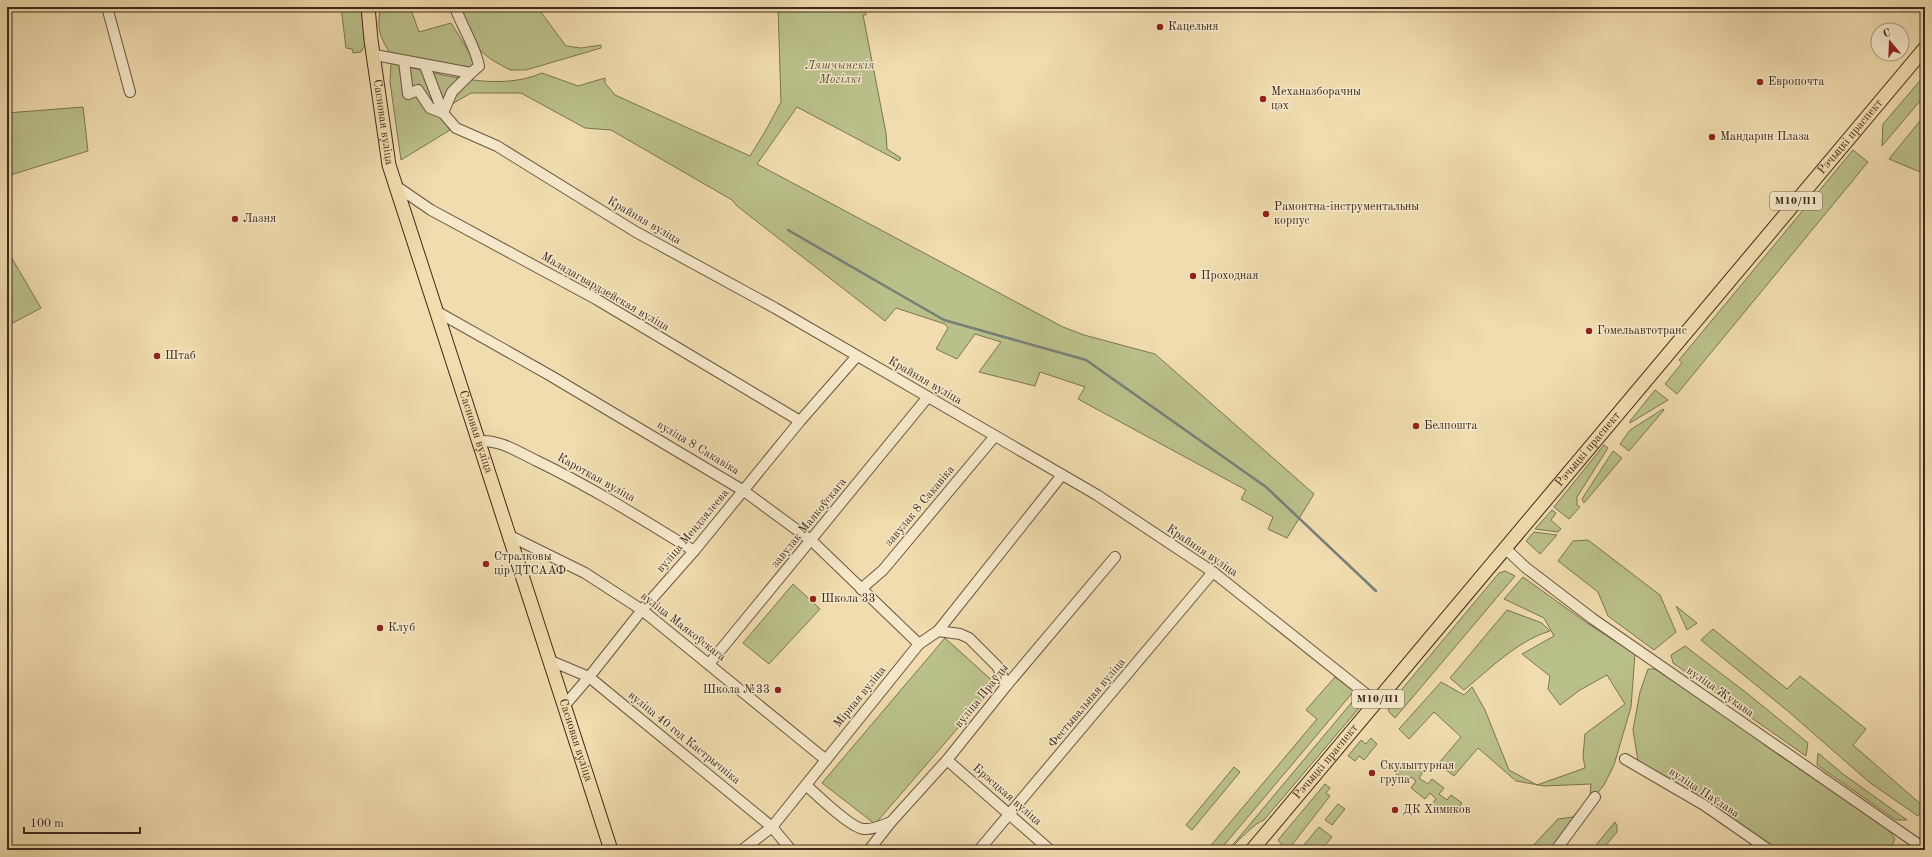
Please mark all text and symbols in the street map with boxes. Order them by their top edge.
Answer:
place label: Кацельня [1168,21,1219,33]
marker: Кацельня [1155,22,1165,32]
north arrow [1870,22,1910,62]
text: С [1882,28,1892,40]
park label: Ляшчынскія Могілкі [805,60,875,86]
place label: Европочта [1768,76,1824,88]
marker: Европочта [1755,77,1765,87]
street label: Сасновая вуліца [371,78,395,166]
place label: Механазборачны цэх [1271,86,1361,112]
marker: Механазборачны цэх [1258,94,1268,104]
street label: Рэчыцкі праспект [1816,97,1885,177]
place label: Мандарин Плаза [1720,131,1810,143]
marker: Мандарин Плаза [1707,132,1717,142]
road number: М10/П1 [1770,192,1822,210]
street label: Крайняя вуліца [605,194,683,247]
place label: Рамонтна-інструментальны корпус [1274,200,1419,227]
marker: Рамонтна-інструментальны корпус [1261,209,1271,219]
place label: Лазня [243,213,276,225]
marker: Лазня [230,214,240,224]
street label: Маладагвардзейская вуліца [539,250,672,334]
place label: Проходная [1201,270,1259,282]
marker: Проходная [1188,271,1198,281]
place label: Гомельавтотранс [1597,325,1687,337]
marker: Гомельавтотранс [1584,326,1594,336]
place label: Штаб [165,350,196,362]
marker: Штаб [152,351,162,361]
street label: Крайняя вуліца [886,354,964,407]
street label: Сасновая вуліца [456,389,495,475]
street label: Рэчыцкі праспект [1553,409,1623,489]
street label: вуліца 8 Сакавіка [655,418,742,477]
place label: Белпошта [1424,420,1477,432]
marker: Белпошта [1411,421,1421,431]
street label: Кароткая вуліца [555,451,638,504]
street label: завулак 8 Сакавіка [882,463,957,549]
street label: завулак Маякоўскага [769,476,849,570]
street label: вуліца Мендзялеева [654,486,731,575]
street label: Крайняя вуліца [1164,522,1240,579]
place label: Стралковы цір ДТСААФ [494,551,566,577]
marker: Стралковы цір ДТСААФ [481,559,491,569]
street label: вуліца Маякоўскага [638,589,728,664]
place label: Школа 33 [821,593,875,605]
marker: Школа 33 [808,594,818,604]
place label: Клуб [388,622,415,634]
marker: Клуб [375,623,385,633]
street label: Фестывальная вуліца [1045,655,1128,750]
street label: вуліца Праўды [952,661,1011,730]
street label: Мірная вуліца [831,663,888,730]
street label: вуліца Жукава [1684,664,1756,720]
place label: Школа №33 [703,684,770,696]
marker: Школа №33 [773,685,783,695]
street label: вуліца 40 год Кастрычніка [626,688,743,787]
road number: М10/П1 [1352,690,1404,708]
street label: Сасновая вуліца [556,697,594,783]
street label: Рэчыцкі праспект [1291,722,1361,802]
place label: Скульптурная група [1380,760,1454,786]
street label: Брэсцкая вуліца [970,761,1044,828]
street label: вуліца Паўлава [1667,765,1742,820]
marker: Скульптурная група [1367,768,1377,778]
place label: ДК Химиков [1403,804,1471,816]
marker: ДК Химиков [1390,805,1400,815]
scale bar [24,809,140,835]
text: 100 m [30,818,64,830]

